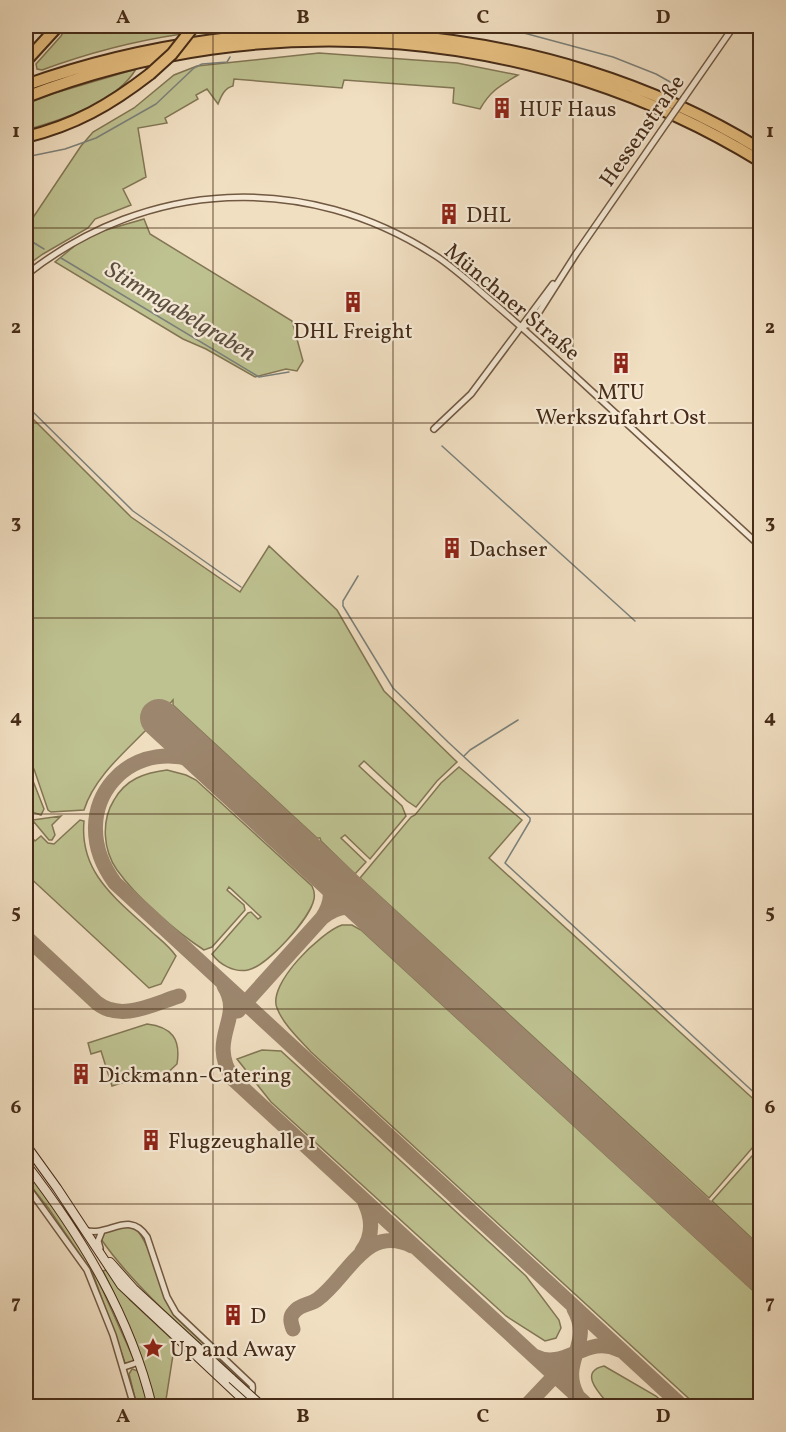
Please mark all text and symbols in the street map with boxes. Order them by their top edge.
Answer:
text: A [116,4,130,32]
text: B [296,4,310,32]
text: C [477,4,490,32]
text: D [656,4,670,32]
street label: Hessenstraße [593,69,693,194]
place label: HUF Haus [519,95,617,126]
building icon: HUF Haus [490,96,514,120]
text: 1 [12,118,20,146]
text: 1 [766,118,774,146]
place label: DHL [466,201,511,232]
building icon: DHL [437,202,461,226]
street label: Münchner Straße [437,237,586,369]
water label: Stimmgabelgraben [98,254,262,371]
building icon: DHL Freight [341,290,365,314]
text: 2 [11,314,21,342]
text: 2 [765,314,775,342]
place label: DHL Freight [293,317,413,348]
building icon: MTU Werkszufahrt Ost [609,351,633,375]
place label: MTU Werkszufahrt Ost [536,378,707,434]
text: 3 [11,509,21,537]
text: 3 [765,509,775,537]
place label: Dachser [469,535,547,566]
building icon: Dachser [440,536,464,560]
text: 4 [10,704,22,732]
text: 4 [764,704,776,732]
text: 5 [11,899,21,927]
text: 5 [765,899,775,927]
place label: Dickmann-Catering [98,1061,291,1092]
building icon: Dickmann-Catering [69,1062,93,1086]
text: 6 [11,1094,22,1122]
text: 6 [765,1094,776,1122]
place label: Flugzeughalle 1 [168,1127,316,1158]
building icon: Flugzeughalle 1 [139,1128,163,1152]
text: 7 [11,1289,21,1317]
text: 7 [765,1289,775,1317]
place label: D [250,1302,266,1333]
building icon: D [221,1303,245,1327]
place label: Up and Away [170,1335,296,1366]
place icon: Up and Away [141,1336,165,1360]
text: A [116,1403,130,1431]
text: B [296,1403,310,1431]
text: C [477,1403,490,1431]
text: D [656,1403,670,1431]

